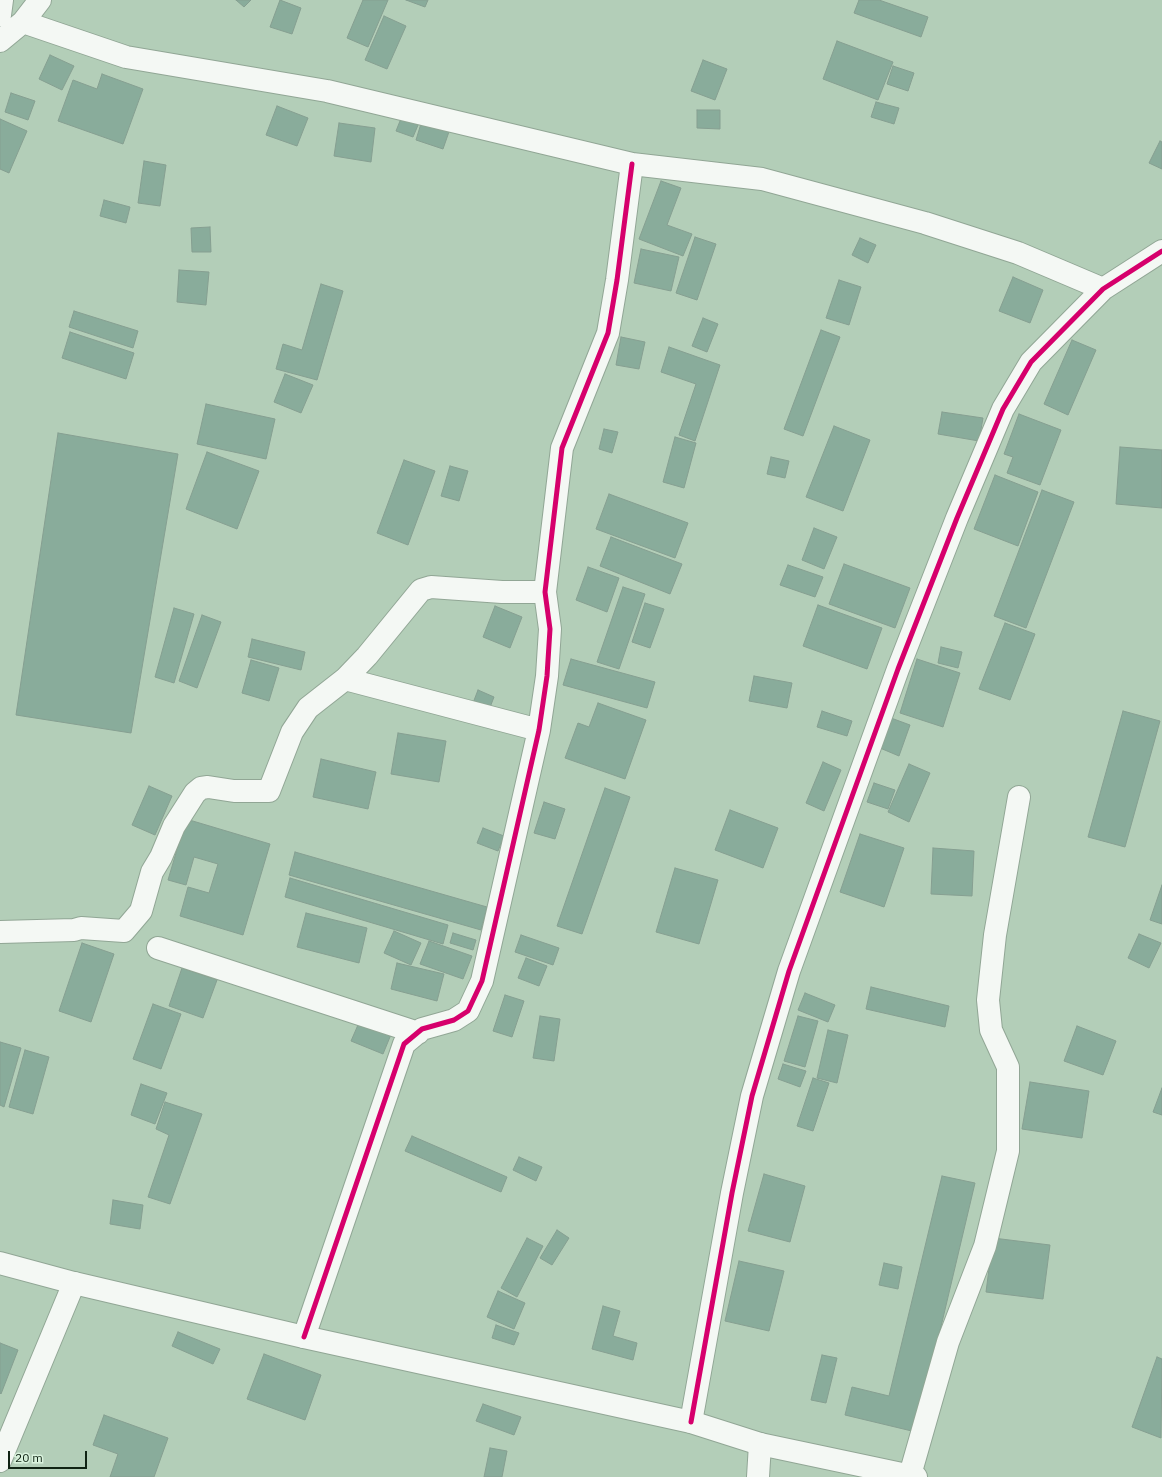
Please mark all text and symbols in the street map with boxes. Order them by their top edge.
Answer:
scale bar [10,1443,89,1469]
text: 20 m [15,1450,43,1465]

